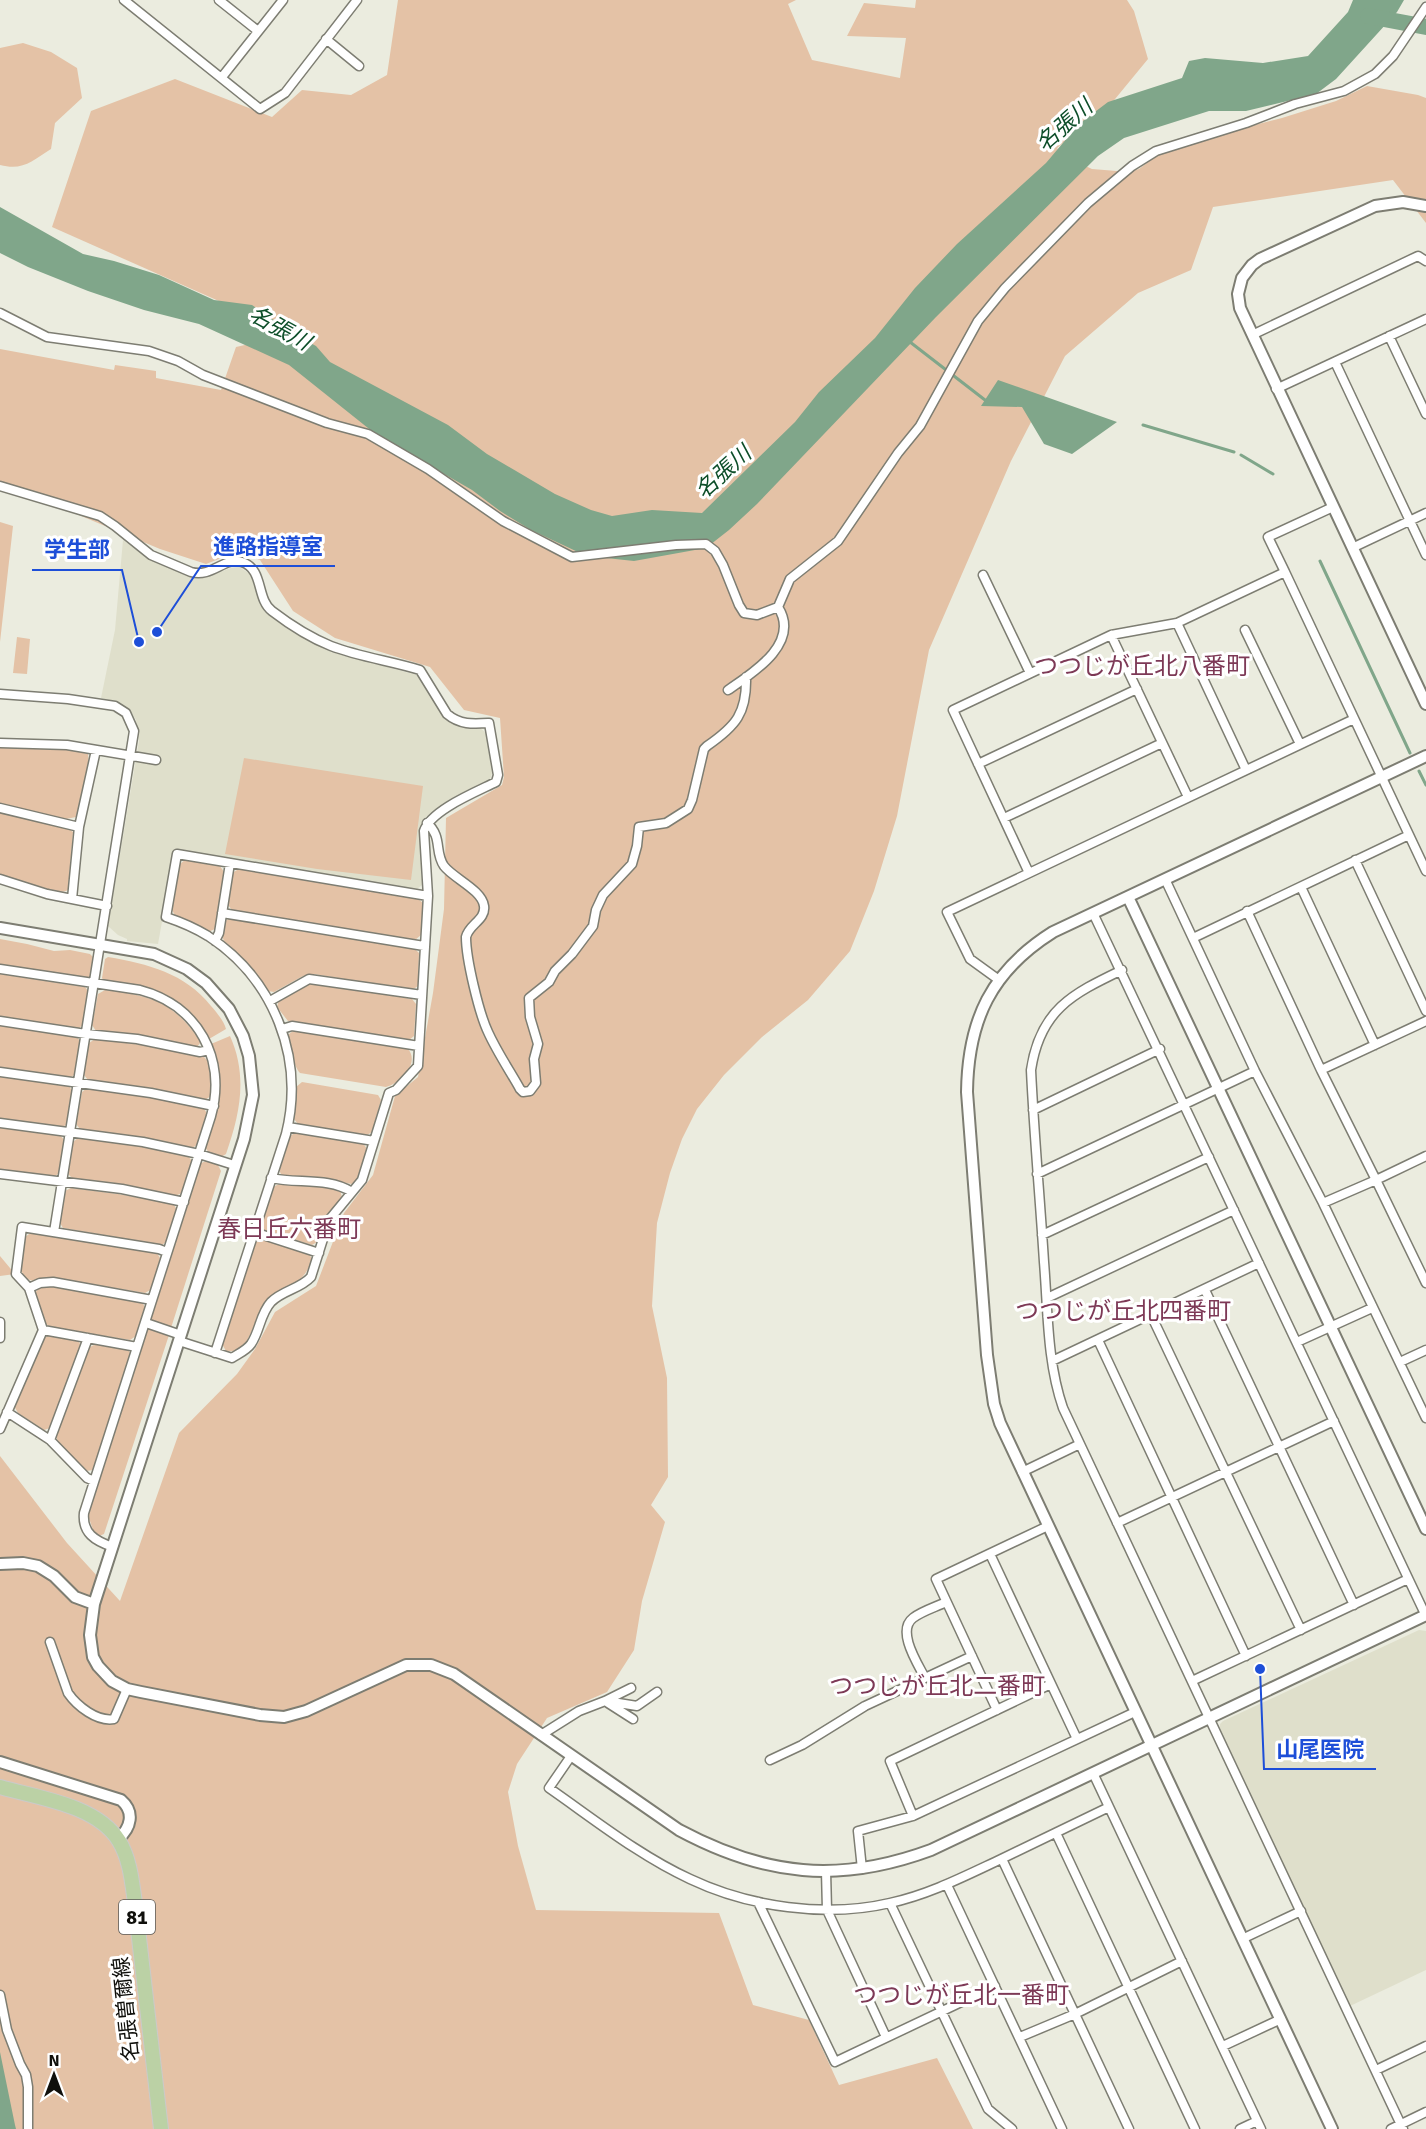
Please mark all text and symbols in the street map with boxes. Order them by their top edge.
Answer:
water label: 名張川 [1030,92,1099,157]
water label: 名張川 [245,300,317,357]
water label: 名張川 [689,439,758,504]
callout: 進路指導室 [201,526,335,566]
callout: 学生部 [32,530,122,570]
text: 進路指導室 [213,533,323,560]
text: 学生部 [44,536,110,563]
district label: つつじが丘北八番町 [1034,651,1250,681]
district label: 春日丘六番町 [217,1214,361,1244]
district label: つつじが丘北四番町 [1015,1296,1231,1326]
district label: つつじが丘北二番町 [829,1671,1045,1701]
callout: 山尾医院 [1264,1729,1376,1769]
text: 山尾医院 [1276,1736,1364,1763]
road number: 81 [119,1900,155,1934]
street label: 名張曽爾線 [108,1955,144,2063]
district label: つつじが丘北一番町 [853,1980,1069,2010]
north arrow [24,2045,84,2105]
text: N [48,2051,60,2071]

